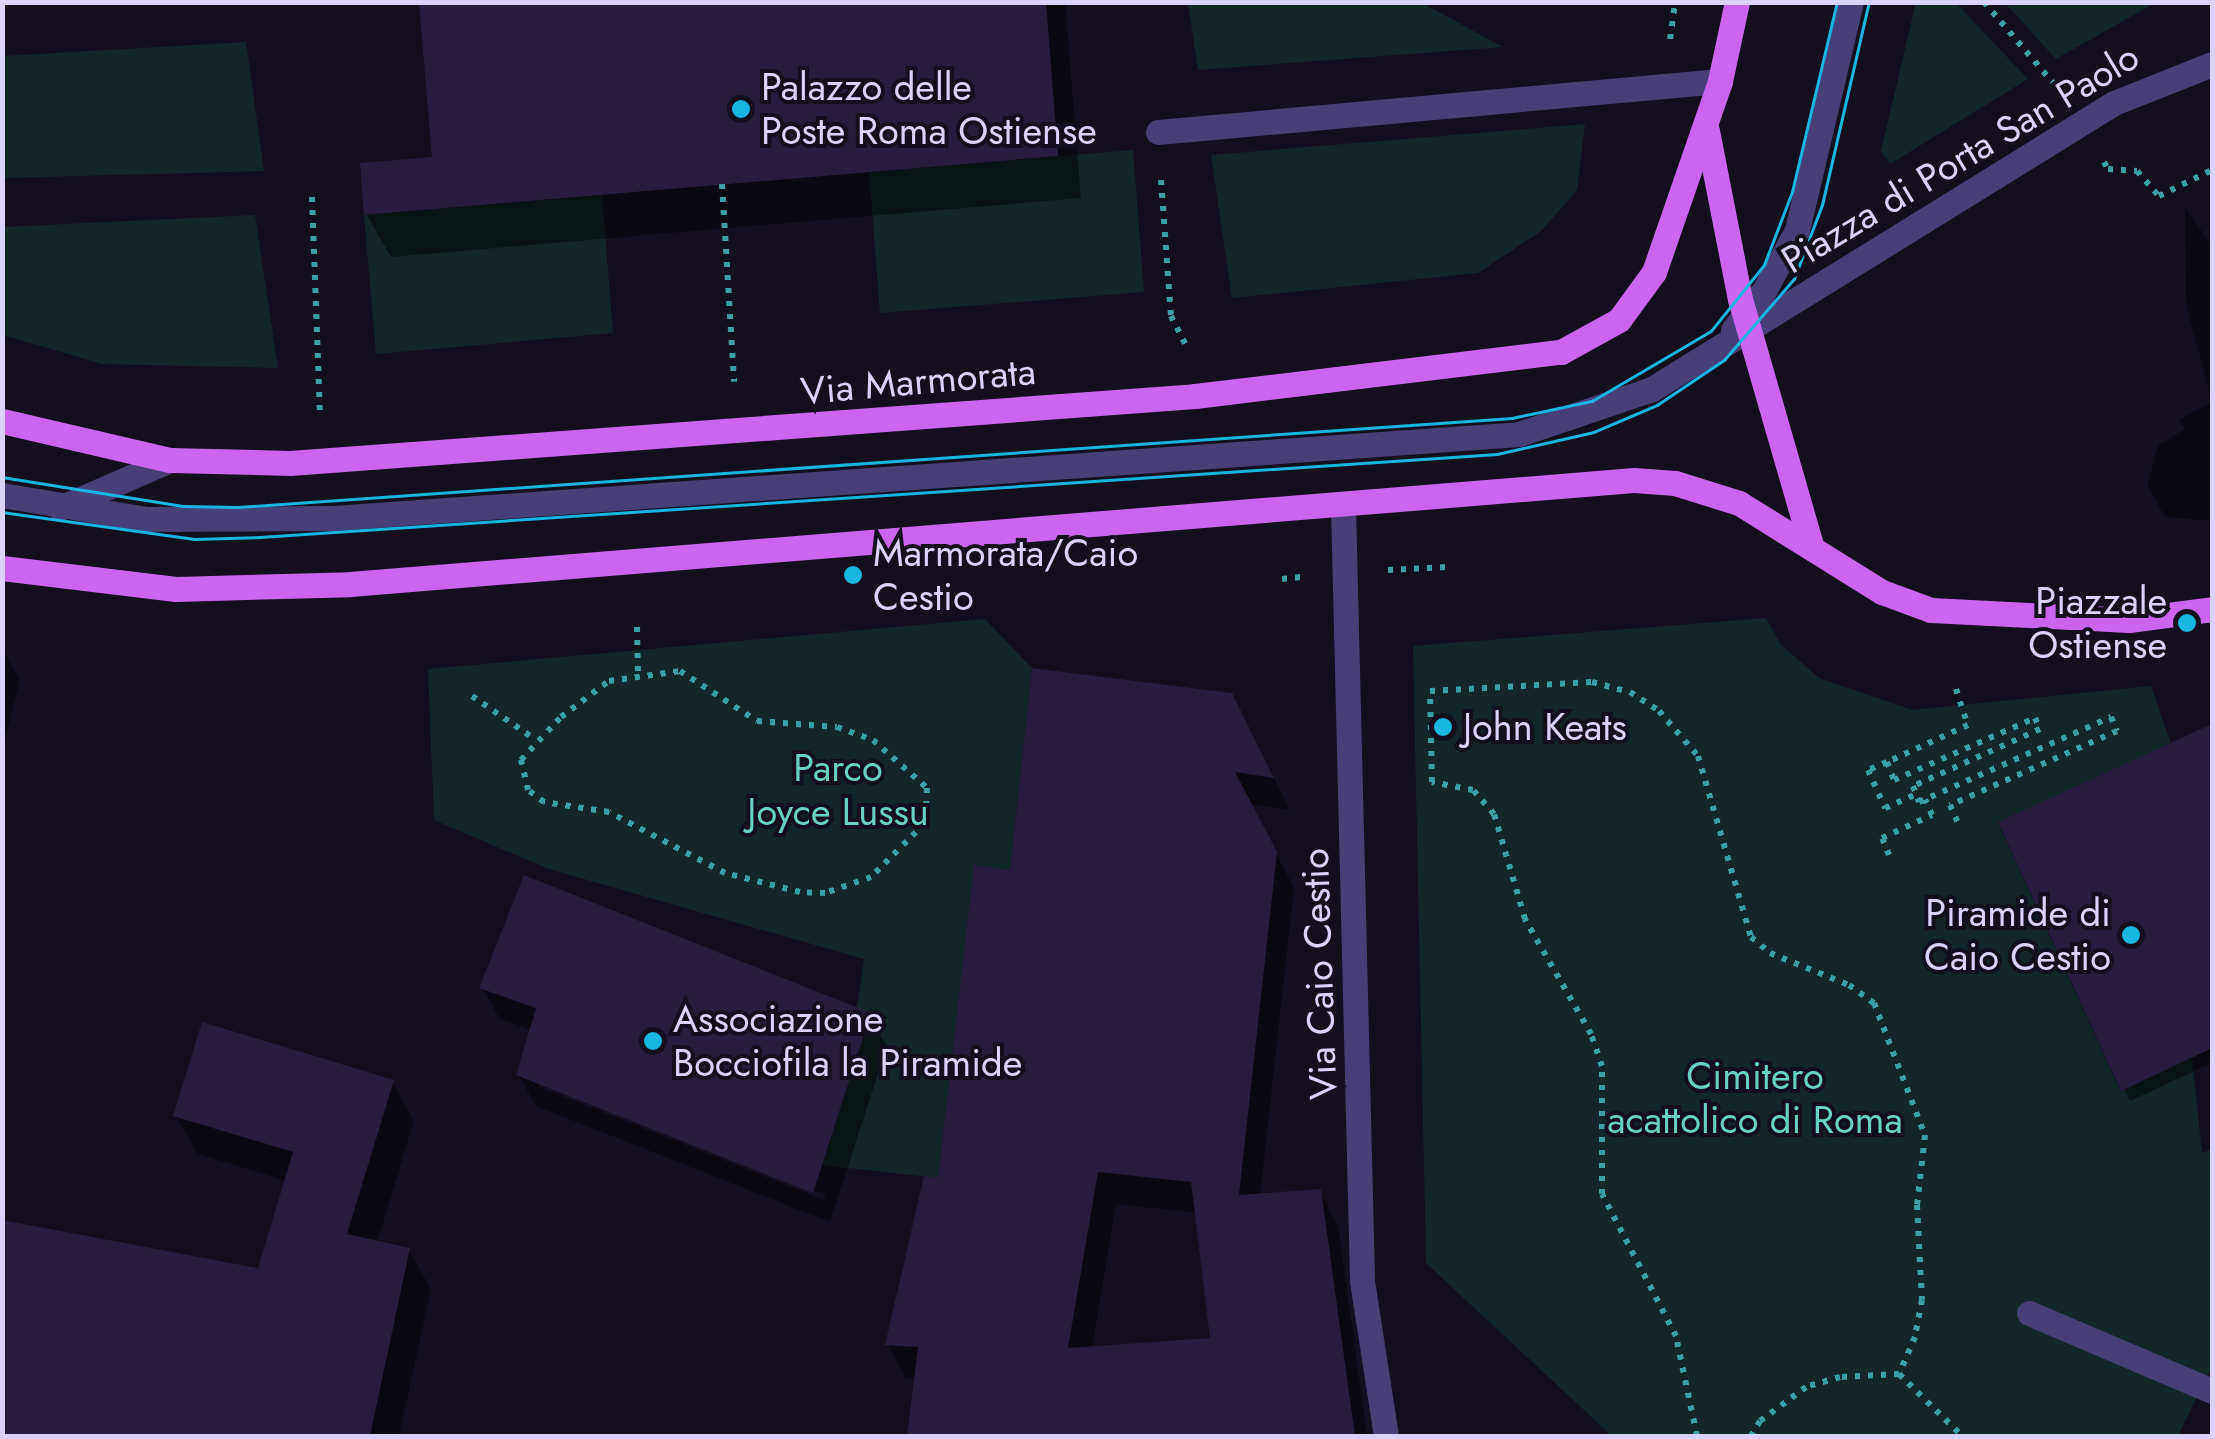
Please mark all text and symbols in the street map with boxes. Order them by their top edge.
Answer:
street label: Piazza di Porta San Paolo [1773,33,2147,283]
place label: Palazzo delle Poste Roma Ostiense [761,64,1097,153]
marker: Palazzo delle Poste Roma Ostiense [730,98,752,120]
street label: Via Marmorata [799,348,1037,414]
place label: Marmorata/Caio Cestio [873,530,1138,620]
marker: Marmorata/Caio Cestio [842,564,864,586]
place label: Piazzale Ostiense [2028,578,2167,668]
marker: Piazzale Ostiense [2176,612,2198,634]
place label: John Keats [1463,704,1627,750]
marker: John Keats [1432,716,1454,738]
park label: Parco Joyce Lussu [747,745,929,834]
street label: Via Caio Cestio [1292,847,1346,1101]
place label: Piramide di Caio Cestio [1924,890,2111,979]
marker: Piramide di Caio Cestio [2120,924,2142,946]
place label: Associazione Bocciofila la Piramide [673,996,1022,1086]
marker: Associazione Bocciofila la Piramide [642,1030,664,1052]
park label: Cimitero acattolico di Roma [1607,1053,1903,1142]

